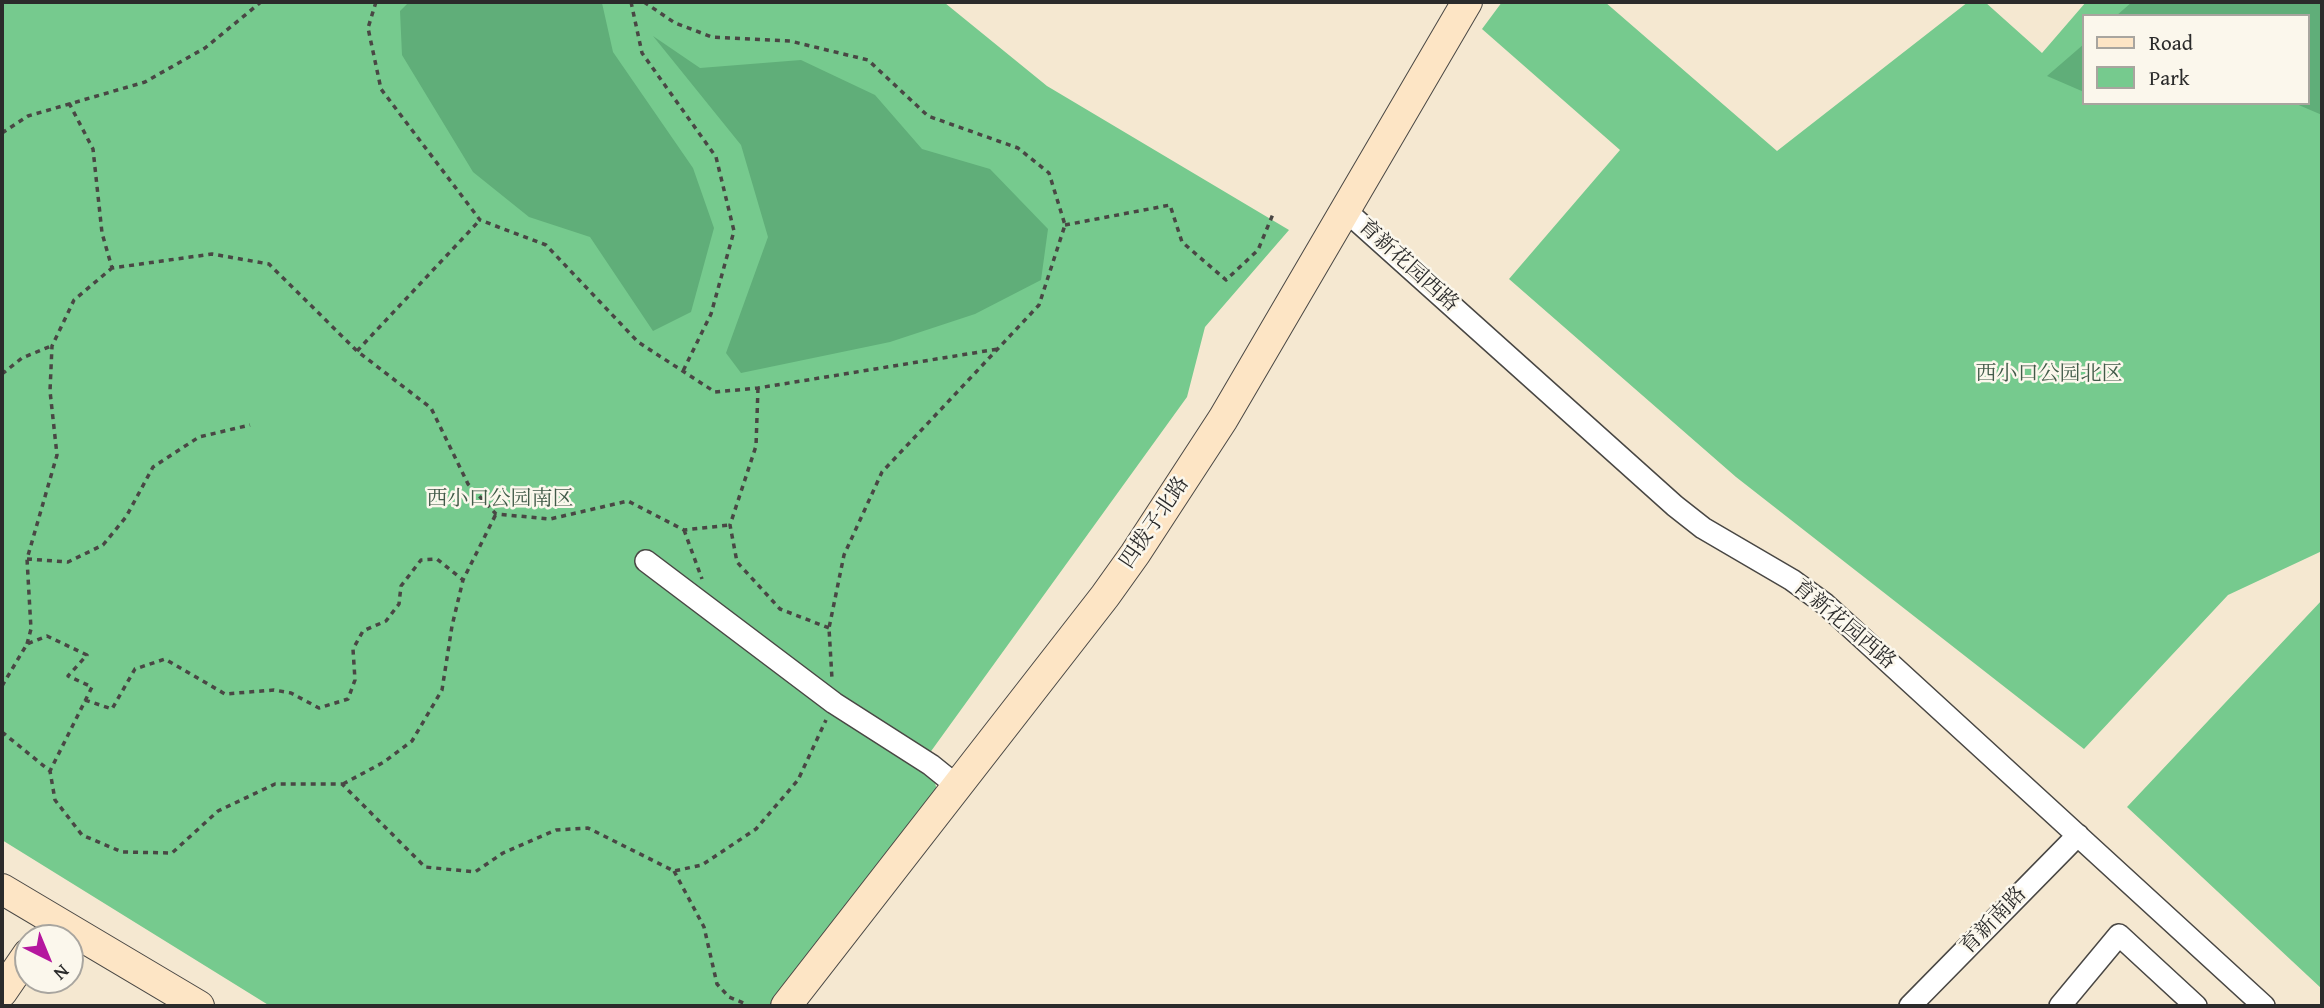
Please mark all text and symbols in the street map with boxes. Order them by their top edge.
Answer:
legend [2082,14,2310,105]
text: Road [2149,27,2193,58]
text: Park [2149,62,2190,93]
street label: 育新花园西路 [1353,214,1463,318]
park label: 西小口公园北区 [1976,362,2122,388]
street label: 四拨子北路 [1115,472,1195,574]
park label: 西小口公园南区 [427,487,573,513]
street label: 育新花园西路 [1788,575,1900,675]
street label: 育新南路 [1956,882,2032,960]
north arrow [14,924,84,994]
text: N [48,958,76,987]

